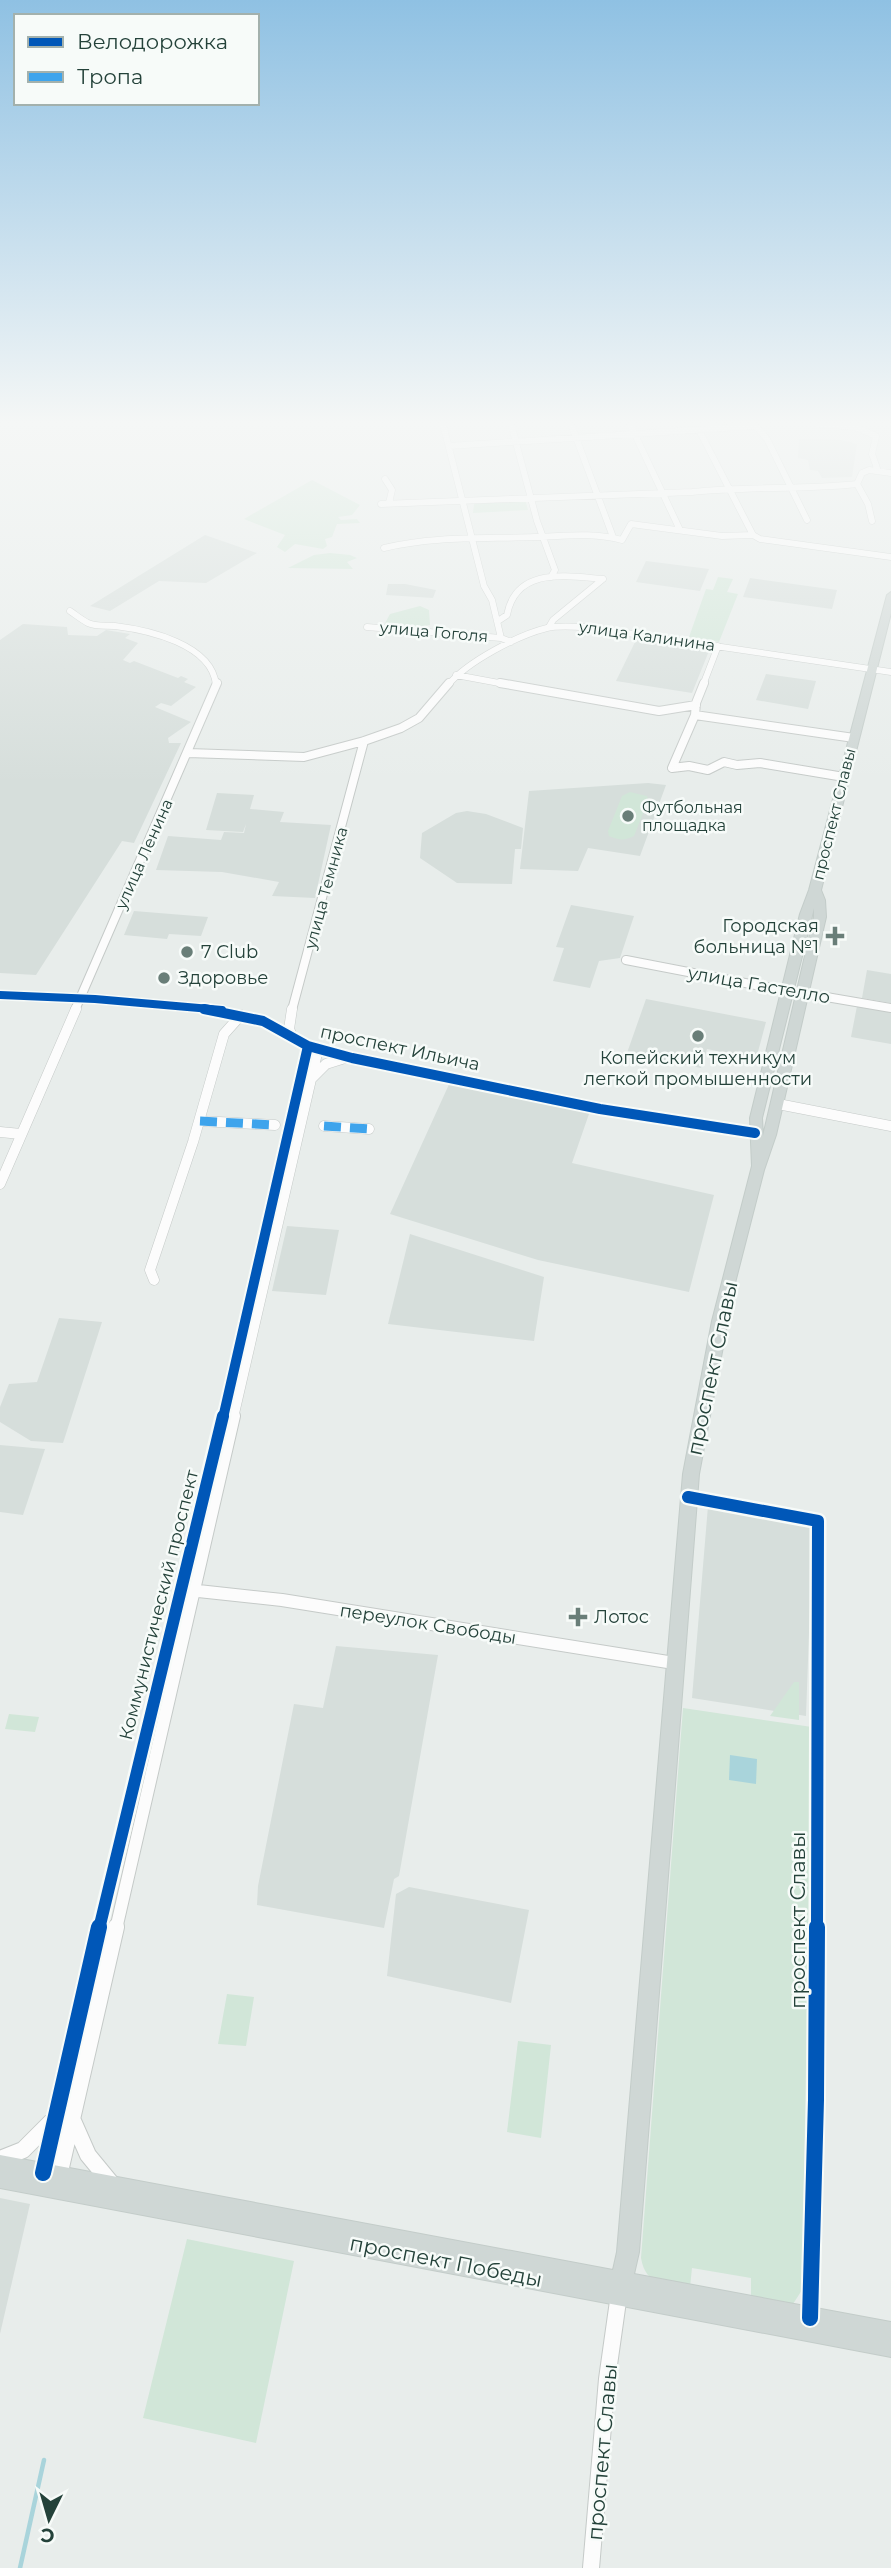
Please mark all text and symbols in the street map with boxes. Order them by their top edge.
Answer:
legend [14,14,259,105]
text: Велодорожка [77,29,228,54]
text: Тропа [77,64,143,89]
street label: улица Калинина [577,617,716,655]
street label: улица Гоголя [378,618,489,646]
street label: проспект Славы [808,746,860,882]
street label: улица Ленина [111,796,177,913]
place label: Футбольная площадка [642,798,743,835]
marker: Футбольная площадка [620,808,636,824]
street label: улица Темника [300,825,351,952]
place label: Городская больница №1 [694,915,819,958]
marker: Городская больница №1 [825,926,845,946]
place label: 7 Club [201,941,258,963]
marker: 7 Club [179,944,195,960]
street label: улица Гастелло [685,961,832,1008]
place label: Здоровье [178,967,268,989]
marker: Здоровье [156,970,172,986]
street label: проспект Ильича [318,1020,482,1076]
marker: Копейский техникум легкой промышенности [690,1028,706,1044]
place label: Копейский техникум легкой промышенности [584,1047,812,1090]
street label: проспект Славы [681,1279,743,1457]
street label: Коммунистический проспект [115,1467,203,1742]
street label: переулок Свободы [338,1599,518,1649]
place label: Лотос [594,1606,649,1628]
marker: Лотос [568,1607,588,1627]
street label: проспект Славы [785,1831,810,2009]
street label: проспект Победы [348,2230,544,2292]
street label: проспект Славы [582,2362,622,2542]
north arrow [14,2484,84,2554]
text: С [39,2523,55,2547]

